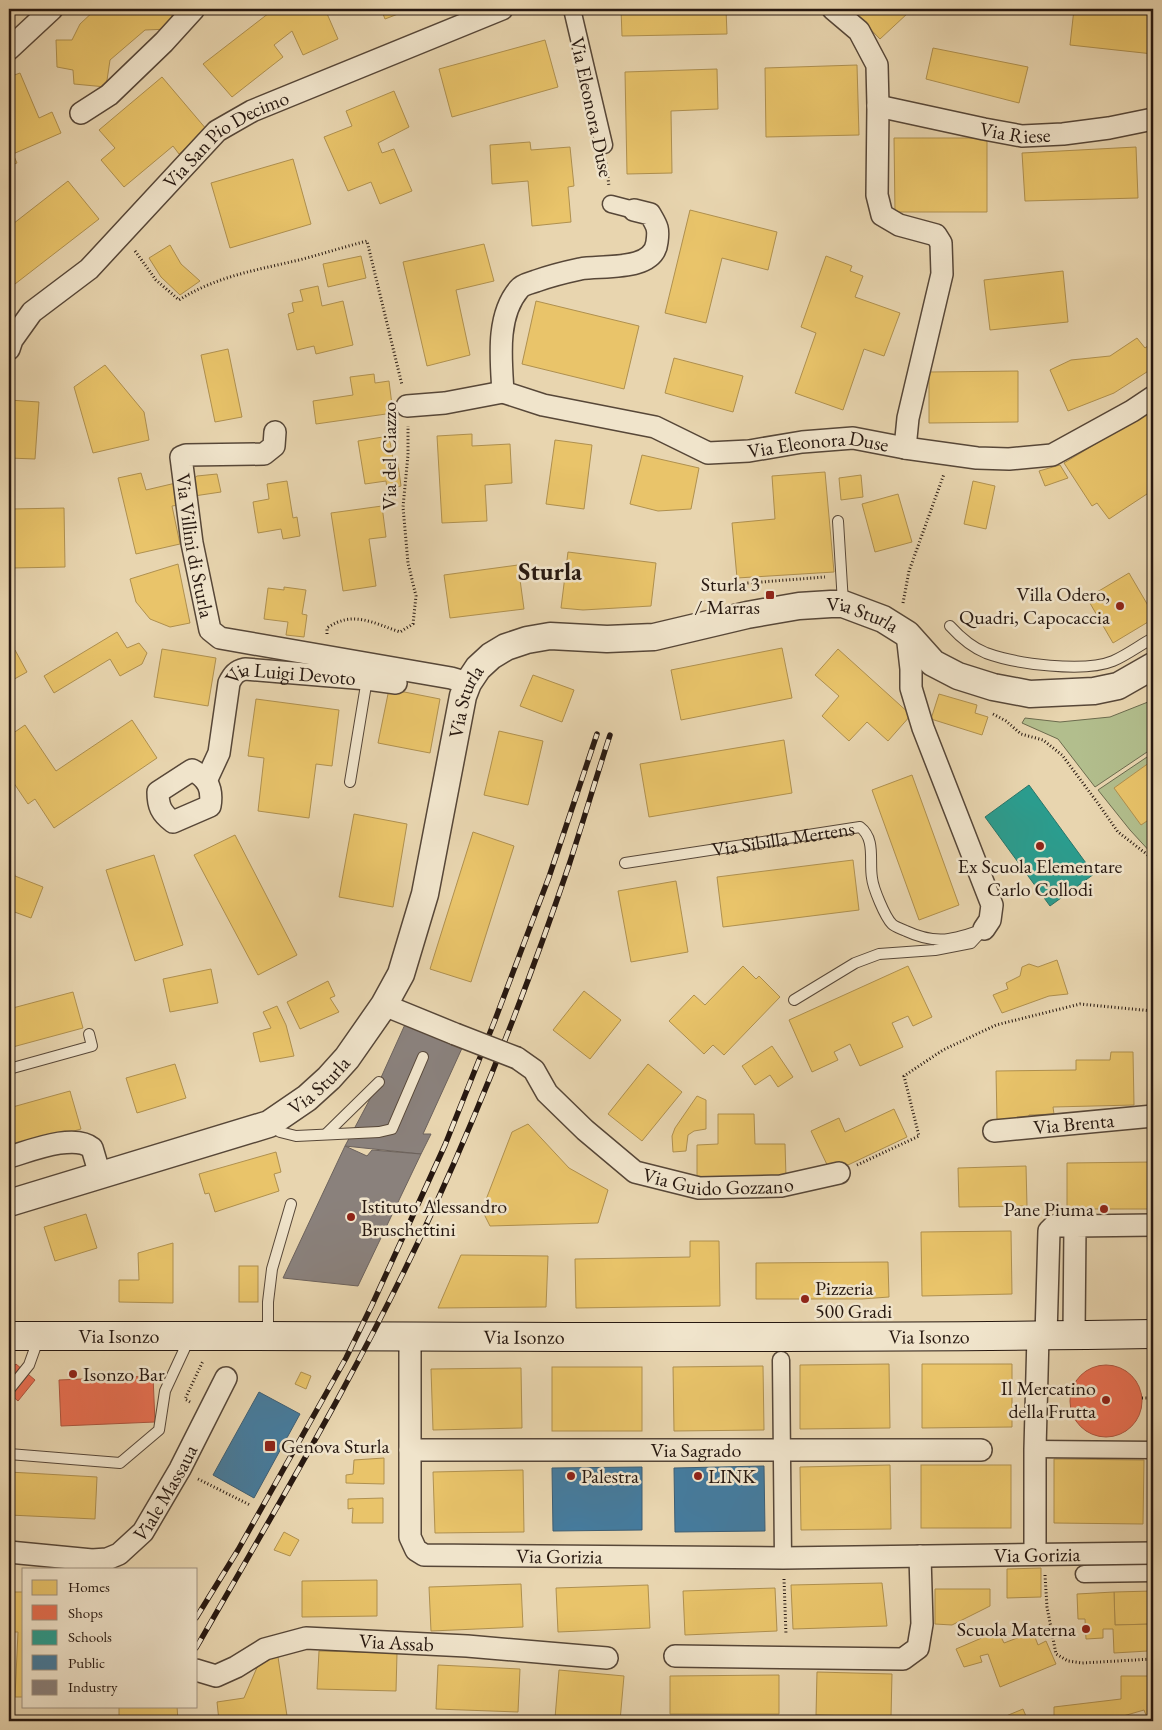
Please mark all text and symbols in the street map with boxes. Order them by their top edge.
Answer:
street label: Via Eleonora Duse [564,35,620,180]
street label: Via San Pio Decimo [157,84,293,194]
street label: Via Riese [978,115,1051,149]
street label: Via del Ciazzo [376,402,402,510]
street label: Via Eleonora Duse [745,425,891,464]
street label: Via Villini di Sturla [170,472,220,620]
district label: Sturla [518,555,583,587]
place label: Sturla 3 / Marras [695,571,760,620]
place label: Villa Odero, Quadri, Capocaccia [959,581,1110,630]
marker: Sturla 3 / Marras [764,589,776,601]
street label: Via Sturla [827,591,904,639]
marker: Villa Odero, Quadri, Capocaccia [1114,600,1126,612]
street label: Via Luigi Devoto [219,656,357,691]
street label: Via Sturla [442,660,490,740]
street label: Via Sibilla Mertens [710,815,856,863]
marker: Ex Scuola Elementare Carlo Collodi [1034,840,1046,852]
place label: Ex Scuola Elementare Carlo Collodi [958,853,1123,902]
street label: Via Sturla [283,1051,356,1120]
street label: Via Brenta [1032,1107,1115,1140]
street label: Via Guido Gozzano [640,1161,796,1201]
place label: Istituto Alessandro Bruschettini [361,1193,507,1242]
place label: Pane Piuma [1004,1196,1094,1222]
marker: Pane Piuma [1098,1203,1110,1215]
marker: Istituto Alessandro Bruschettini [345,1211,357,1223]
place label: Pizzeria 500 Gradi [815,1275,892,1324]
marker: Pizzeria 500 Gradi [799,1293,811,1305]
street label: Via Isonzo [78,1323,160,1349]
street label: Via Isonzo [888,1323,970,1350]
street label: Via Isonzo [483,1324,565,1350]
place label: Isonzo Bar [83,1361,165,1387]
marker: Isonzo Bar [67,1368,79,1380]
place label: Il Mercatino della Frutta [1001,1375,1096,1424]
marker: Il Mercatino della Frutta [1100,1394,1112,1406]
place label: Genova Sturla [281,1433,390,1459]
street label: Via Sagrado [651,1437,741,1463]
marker: Genova Sturla [263,1439,277,1453]
street label: Viale Massaua [128,1440,203,1548]
place label: Palestra [581,1463,639,1489]
place label: LINK [708,1463,756,1489]
marker: Palestra [565,1470,577,1482]
marker: LINK [692,1470,704,1482]
street label: Via Gorizia [994,1541,1081,1568]
street label: Via Gorizia [516,1543,603,1569]
legend [22,1568,198,1708]
text: Homes [68,1577,110,1596]
text: Shops [68,1603,103,1622]
place label: Scuola Materna [957,1616,1076,1642]
marker: Scuola Materna [1080,1623,1092,1635]
text: Schools [68,1627,112,1646]
street label: Via Assab [358,1628,435,1657]
text: Public [68,1653,105,1672]
text: Industry [68,1677,118,1696]

